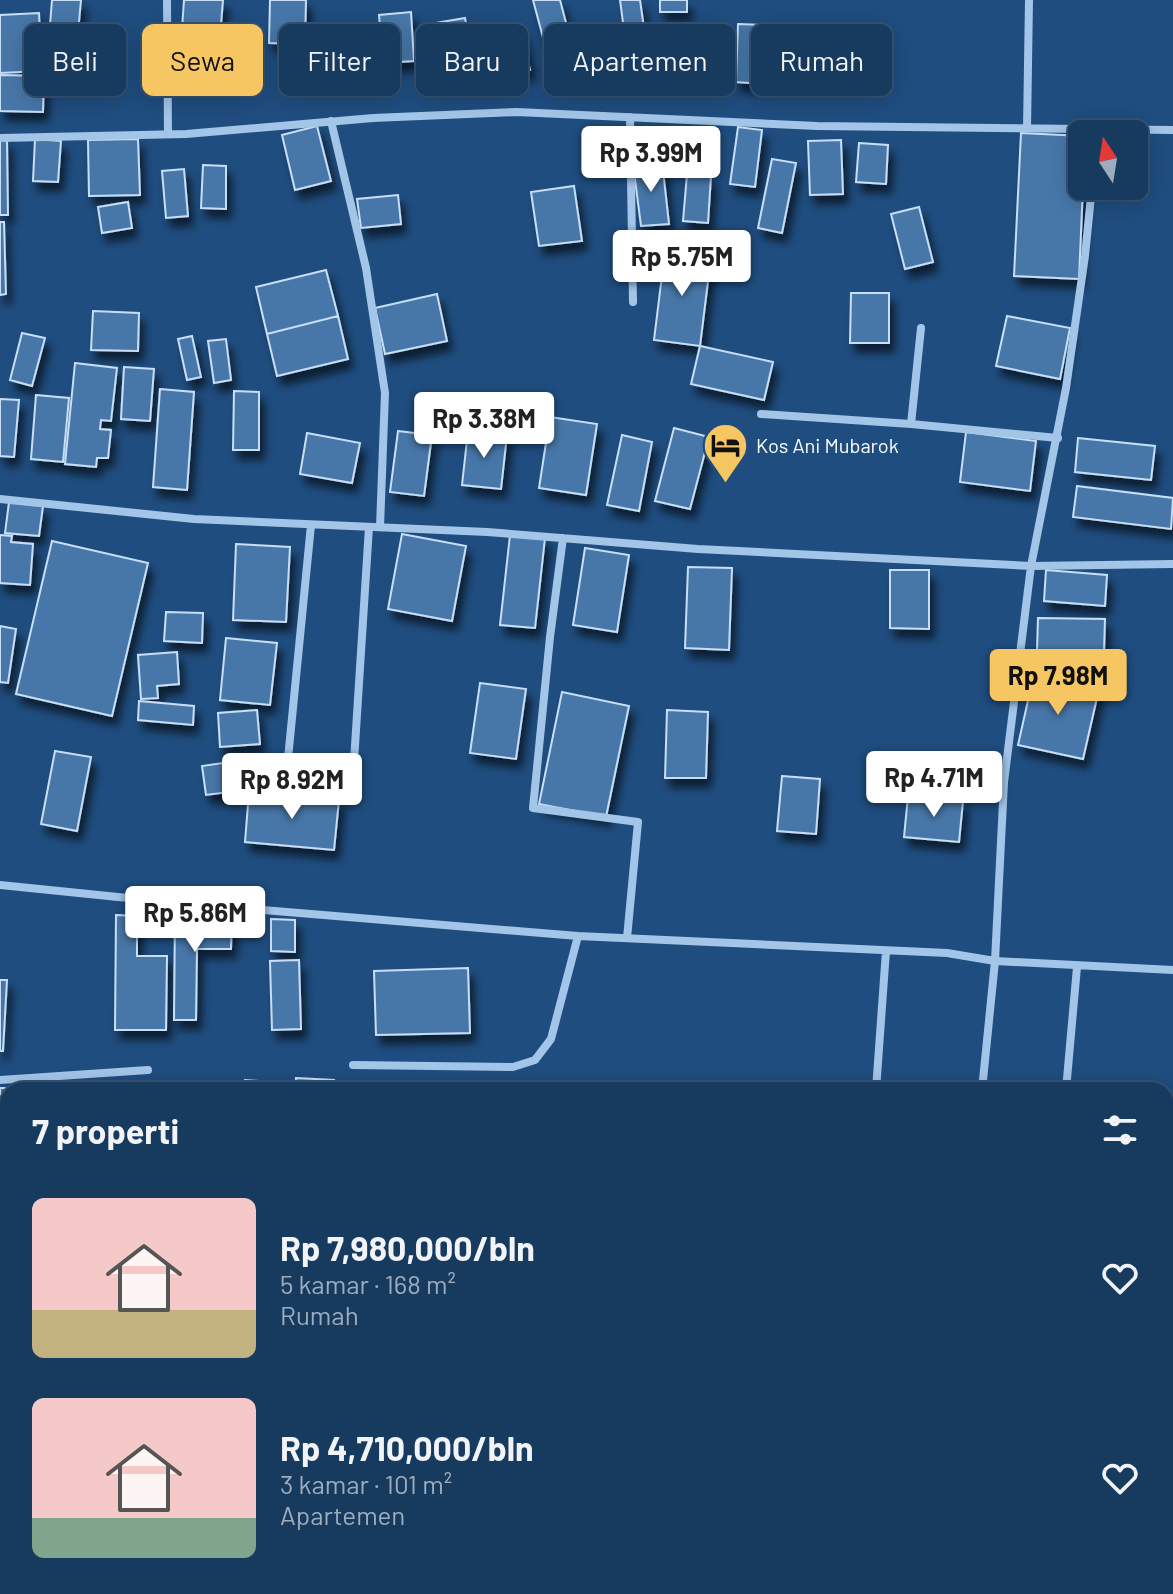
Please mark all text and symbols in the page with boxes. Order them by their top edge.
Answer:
chip: Beli [24,24,126,96]
chip: Sewa [142,24,263,96]
chip: Filter [279,24,400,96]
chip: Baru [416,24,528,96]
chip: Apartemen [544,24,735,96]
chip: Rumah [751,24,892,96]
north arrow [1068,120,1148,200]
map controls [1068,120,1148,200]
pin: Rp 3.99M [568,126,734,194]
text: Rp 3.99M [599,136,703,167]
pin: Rp 5.75M [599,230,765,298]
text: Rp 5.75M [631,240,733,271]
pin: Rp 3.38M [401,392,567,460]
text: Rp 3.38M [432,402,536,433]
hotel icon: Kos Ani Mubarok [701,421,749,484]
place label: Kos Ani Mubarok [756,433,899,457]
pin: Rp 7.98M [975,649,1141,717]
text: Rp 7.98M [1008,659,1108,690]
pin: Rp 4.71M [851,751,1017,819]
pin: Rp 8.92M [209,753,375,821]
text: Rp 4.71M [884,761,984,792]
text: Rp 8.92M [240,763,344,794]
pin: Rp 5.86M [112,886,278,954]
text: Rp 5.86M [143,896,247,927]
icon: filters [1098,1108,1142,1152]
text: 7 properti [32,1110,179,1151]
text: Rp 7,980,000/bln [280,1227,535,1268]
icon: home [96,1230,192,1326]
icon: heart [1098,1256,1142,1300]
text: 5 kamar · 168 m² [280,1268,456,1299]
text: Rumah [280,1299,359,1330]
text: Rp 4,710,000/bln [280,1427,534,1468]
icon: home [96,1430,192,1526]
icon: heart [1098,1456,1142,1500]
text: 3 kamar · 101 m² [280,1468,452,1499]
text: Apartemen [280,1499,405,1530]

